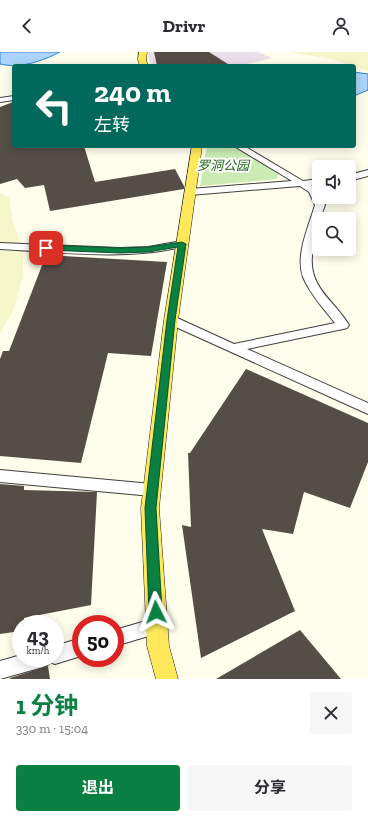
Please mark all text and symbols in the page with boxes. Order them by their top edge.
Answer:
icon: back [16,15,38,37]
text: Drivr [162,15,206,37]
icon: person [330,15,352,37]
text: 240 m [94,76,171,109]
icon: left [28,80,80,132]
text: 左转 [94,114,130,136]
park label: 罗洞公园 [197,158,251,173]
map controls [312,160,356,256]
button: sound [312,160,356,204]
button: search [312,212,356,256]
pin [29,231,63,265]
icon: arrive [35,237,57,259]
position arrow [135,591,177,633]
speed limit sign: 50 [72,615,124,667]
text: 43 [27,624,49,648]
text: km/h [27,645,49,657]
text: 1 分钟 [16,691,78,720]
button: close [310,692,352,734]
text: 330 m · 15:04 [16,721,88,736]
button: 退出 [16,765,180,811]
button: 分享 [188,765,352,811]

